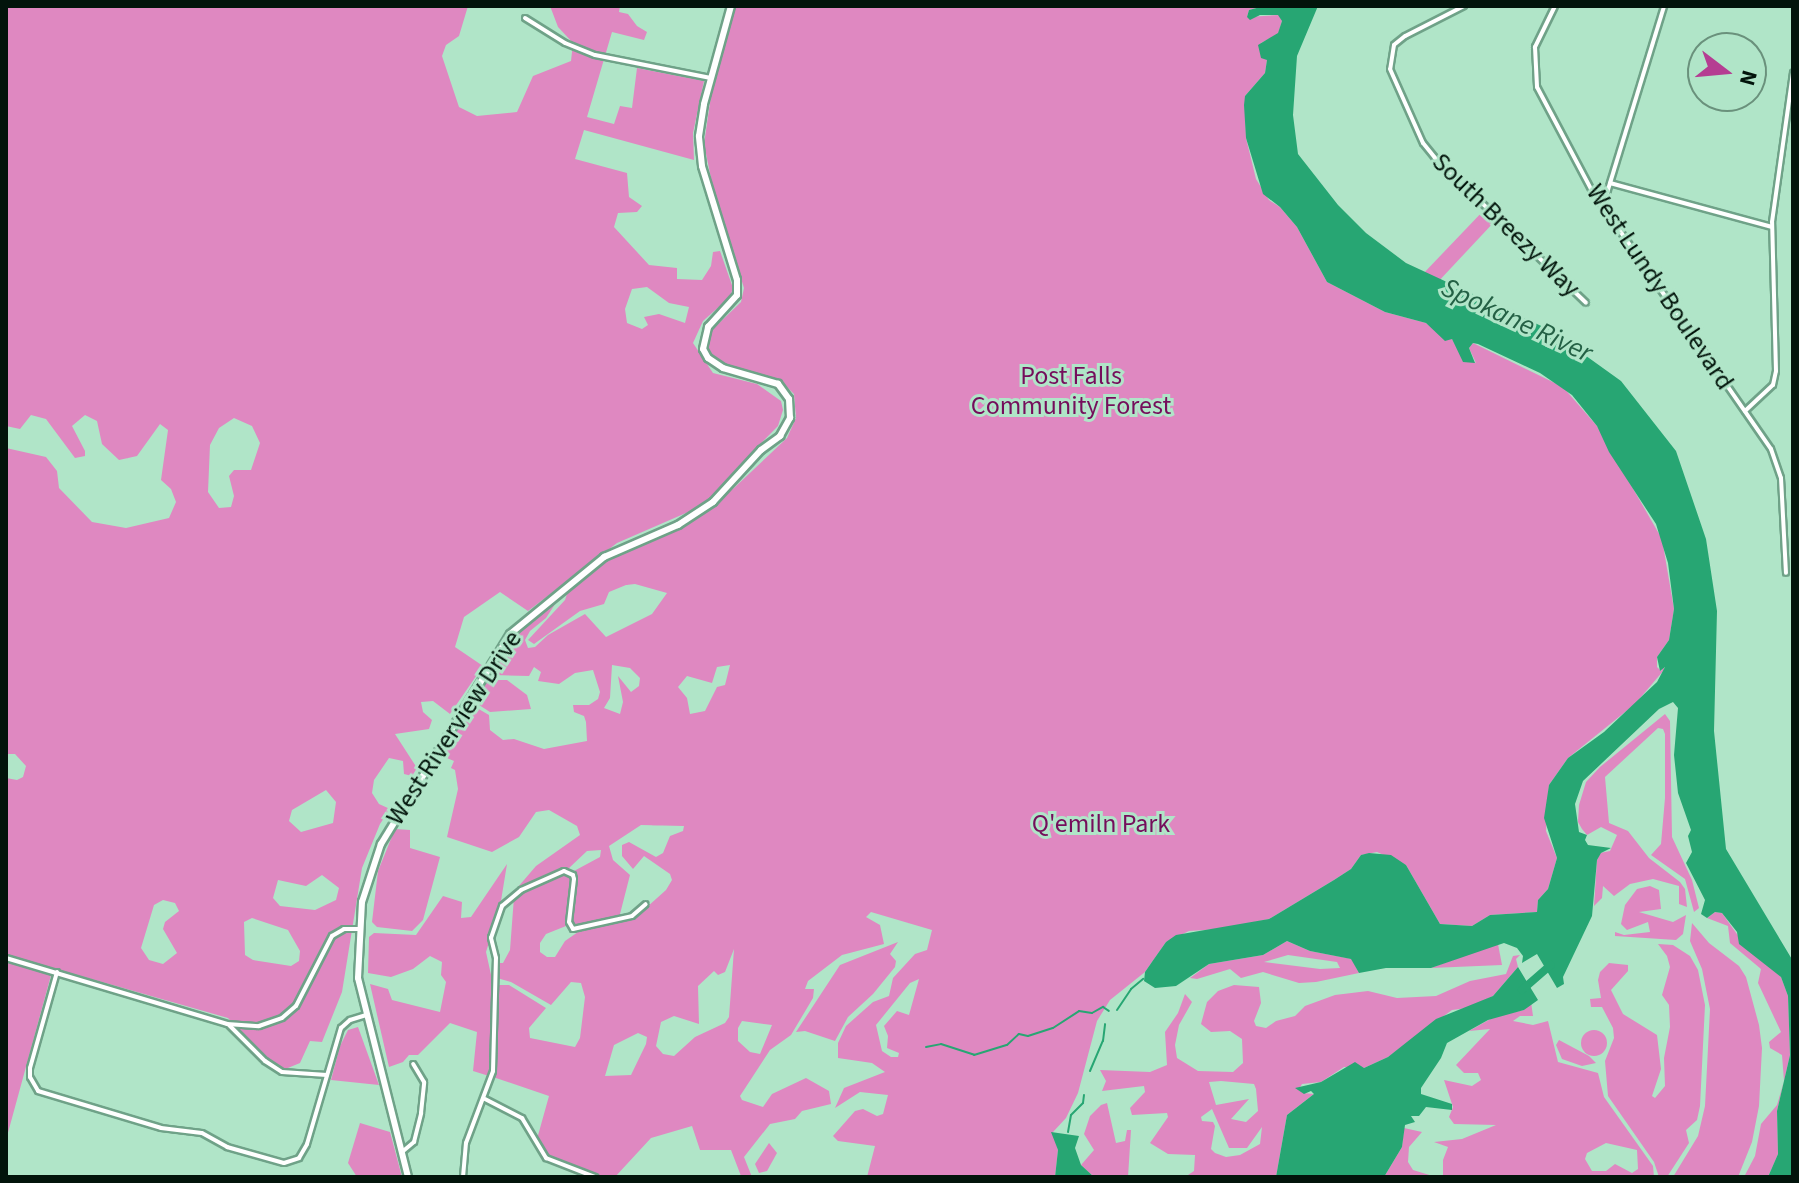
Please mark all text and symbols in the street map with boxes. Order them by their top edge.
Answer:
north arrow [1687,32,1767,112]
text: N [1731,67,1766,90]
street label: South Breezy Way [1426,147,1586,303]
street label: West Lundy Boulevard [1580,178,1740,396]
water label: Spokane River [1436,270,1598,370]
park label: Post Falls Community Forest [971,360,1171,422]
street label: West Riverview Drive [380,625,528,831]
park label: Q'emiln Park [1032,808,1170,840]

